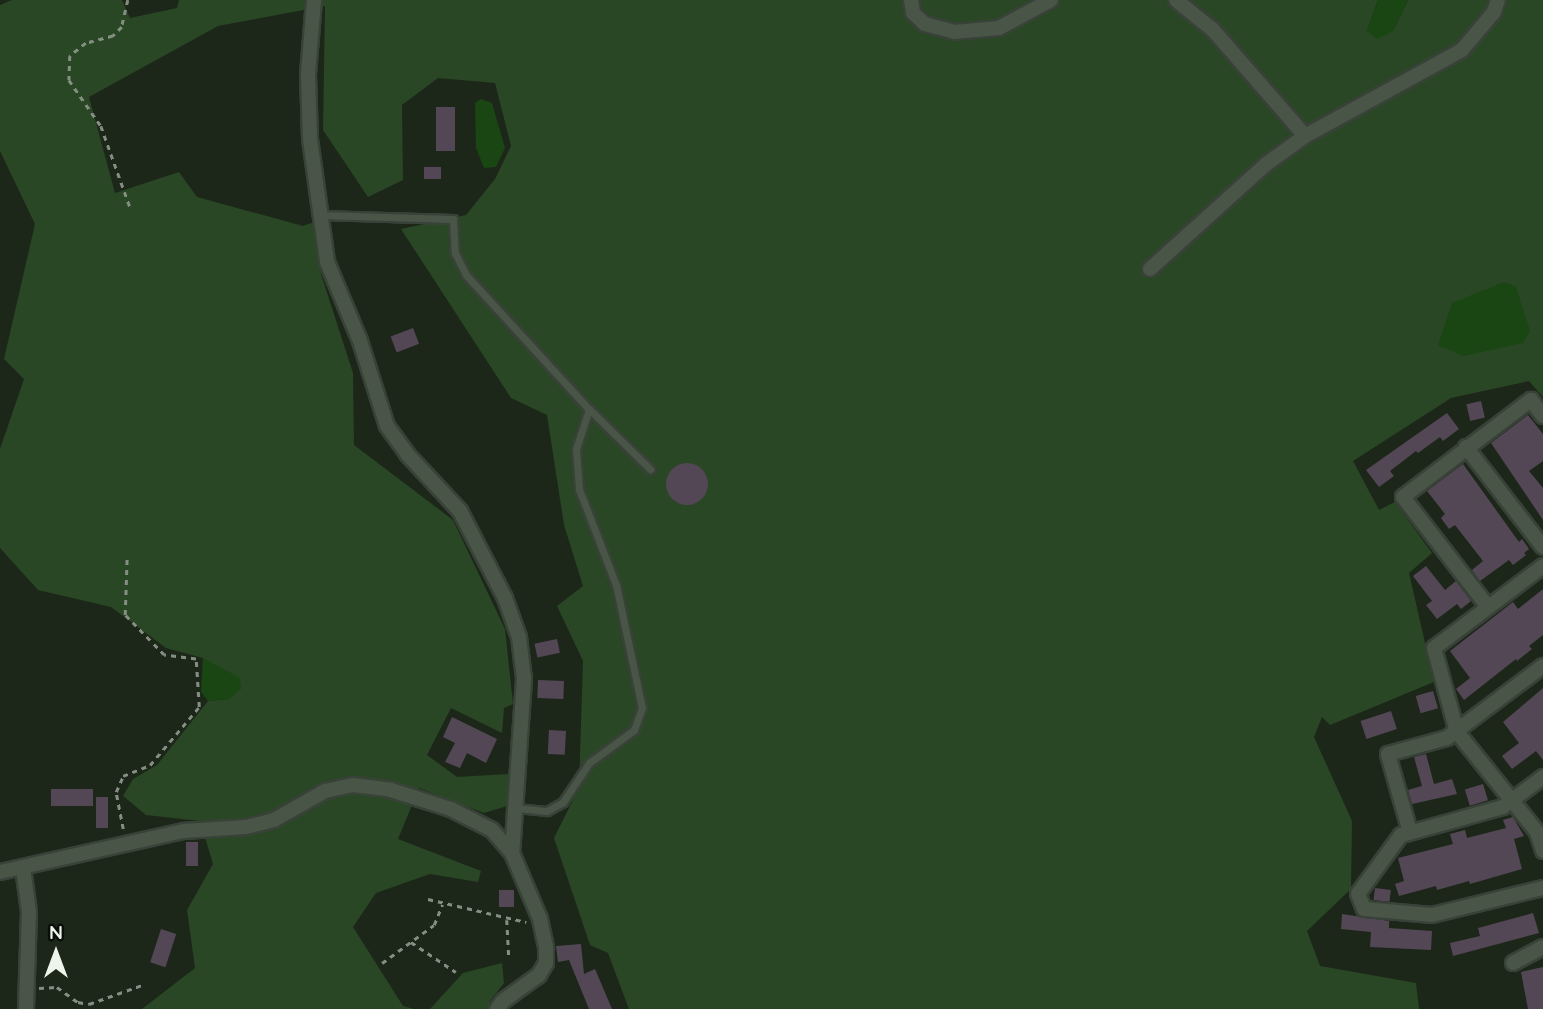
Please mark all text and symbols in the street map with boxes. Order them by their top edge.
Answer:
north arrow [21,918,91,988]
text: N [49,920,63,944]

